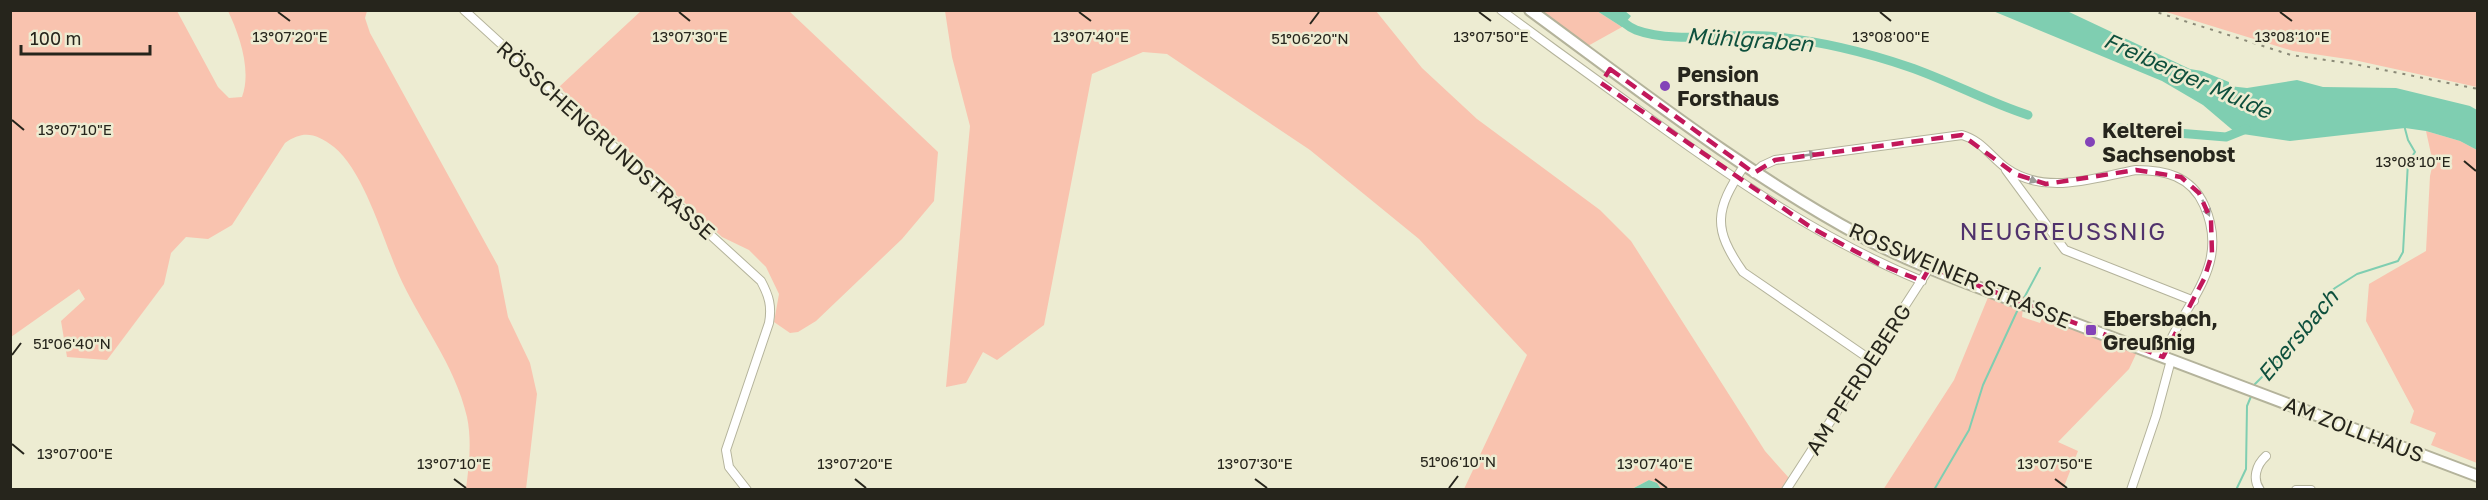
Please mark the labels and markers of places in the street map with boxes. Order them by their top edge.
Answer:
place label: Pension Forsthaus [1677,61,1780,111]
marker: Pension Forsthaus [1658,79,1672,93]
place label: Kelterei Sachsenobst [2102,117,2235,167]
marker: Kelterei Sachsenobst [2083,135,2097,149]
place label: Ebersbach, Greußnig [2103,305,2218,355]
marker: Ebersbach, Greußnig [2084,323,2098,337]

